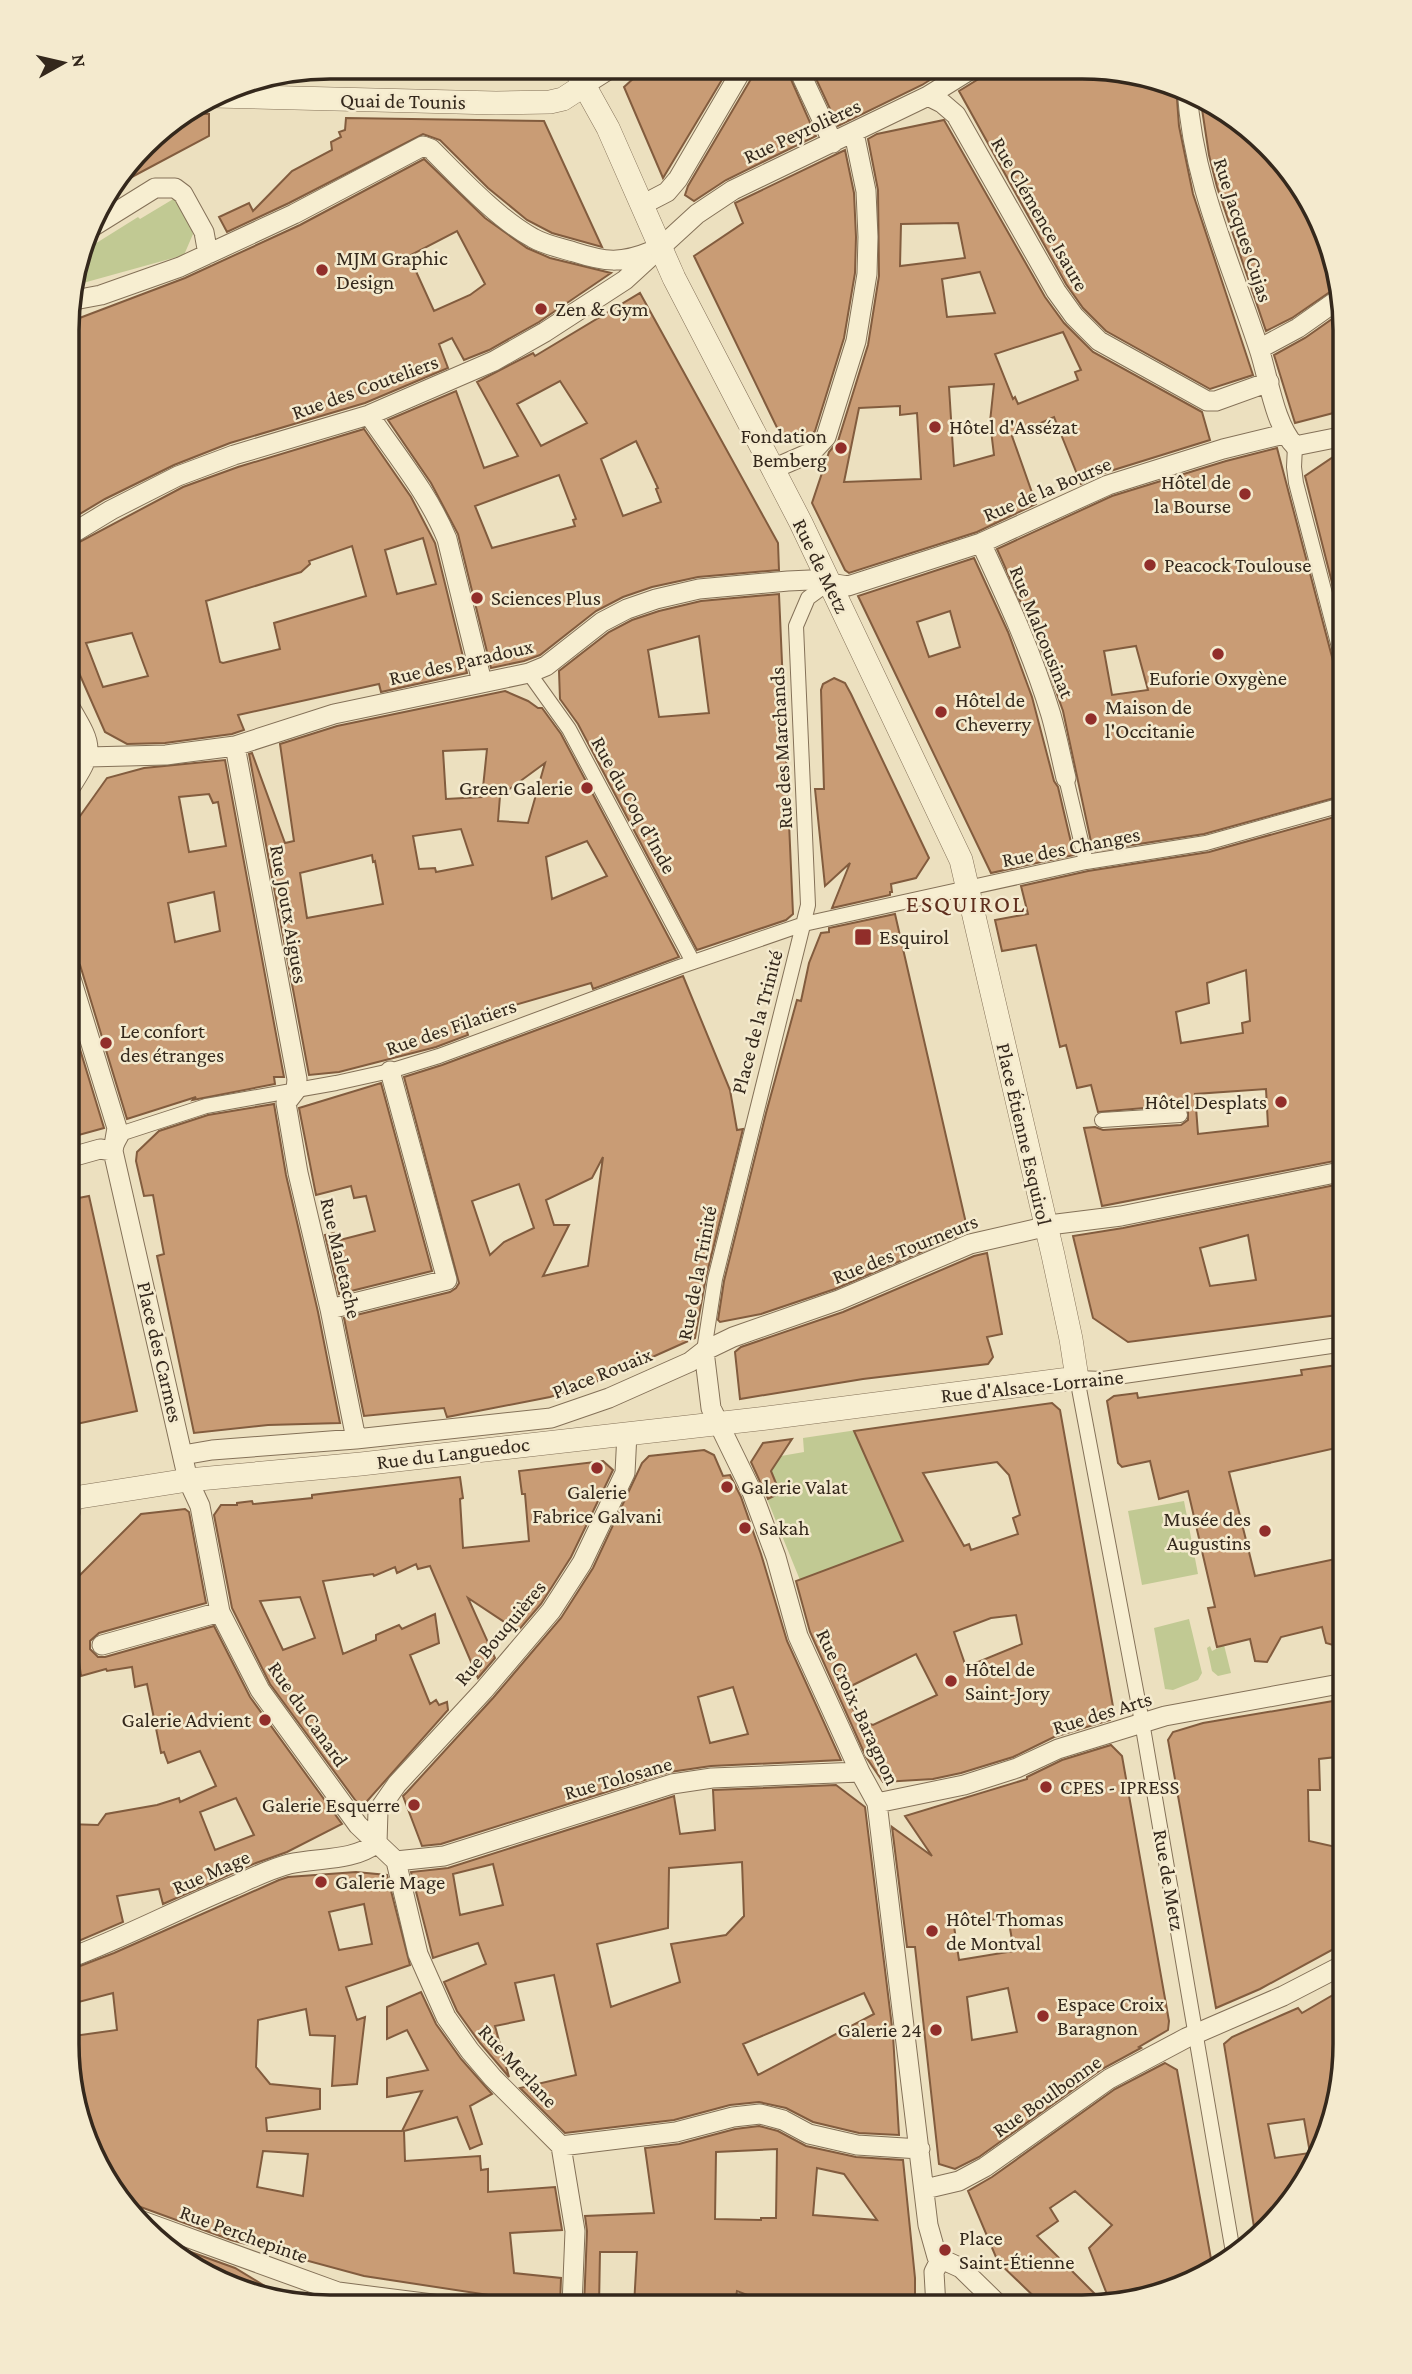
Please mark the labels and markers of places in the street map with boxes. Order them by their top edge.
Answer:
place label: MJM Graphic Design [336,246,448,294]
marker: MJM Graphic Design [314,262,330,278]
place label: Zen & Gym [555,297,649,321]
marker: Zen & Gym [533,301,549,317]
place label: Hôtel d'Assézat [949,415,1079,439]
marker: Hôtel d'Assézat [927,419,943,435]
place label: Fondation Bemberg [740,424,827,472]
marker: Fondation Bemberg [833,440,849,456]
place label: Hôtel de la Bourse [1154,470,1231,518]
marker: Hôtel de la Bourse [1237,486,1253,502]
place label: Peacock Toulouse [1164,553,1311,577]
marker: Peacock Toulouse [1142,557,1158,573]
place label: Sciences Plus [491,586,601,610]
marker: Sciences Plus [469,590,485,606]
marker: Euforie Oxygène [1210,646,1226,662]
place label: Euforie Oxygène [1149,666,1287,690]
place label: Hôtel de Cheverry [955,688,1032,736]
place label: Maison de l'Occitanie [1105,695,1195,743]
marker: Hôtel de Cheverry [933,704,949,720]
marker: Maison de l'Occitanie [1083,711,1099,727]
place label: Green Galerie [459,776,573,800]
marker: Green Galerie [579,780,595,796]
place label: Esquirol [879,925,949,949]
marker: Esquirol [853,927,873,947]
place label: Le confort des étranges [120,1019,224,1067]
marker: Le confort des étranges [98,1035,114,1051]
place label: Hôtel Desplats [1145,1090,1267,1114]
marker: Hôtel Desplats [1273,1094,1289,1110]
marker: Galerie Fabrice Galvani [589,1460,605,1476]
place label: Galerie Valat [741,1475,849,1499]
marker: Galerie Valat [719,1479,735,1495]
place label: Galerie Fabrice Galvani [532,1480,662,1528]
place label: Musée des Augustins [1163,1507,1251,1555]
place label: Sakah [759,1516,809,1540]
marker: Sakah [737,1520,753,1536]
marker: Musée des Augustins [1257,1523,1273,1539]
place label: Hôtel de Saint-Jory [965,1657,1050,1705]
marker: Hôtel de Saint-Jory [943,1673,959,1689]
place label: Galerie Advient [121,1708,252,1732]
marker: Galerie Advient [257,1712,273,1728]
place label: CPES - IPRESS [1060,1775,1179,1799]
marker: CPES - IPRESS [1038,1779,1054,1795]
place label: Galerie Esquerre [262,1793,400,1817]
marker: Galerie Esquerre [406,1797,422,1813]
place label: Galerie Mage [335,1870,445,1894]
marker: Galerie Mage [313,1874,329,1890]
place label: Hôtel Thomas de Montval [946,1907,1064,1955]
marker: Hôtel Thomas de Montval [924,1923,940,1939]
place label: Espace Croix Baragnon [1057,1992,1164,2040]
marker: Espace Croix Baragnon [1035,2008,1051,2024]
place label: Galerie 24 [837,2018,922,2042]
marker: Galerie 24 [928,2022,944,2038]
place label: Place Saint-Étienne [959,2226,1075,2274]
marker: Place Saint-Étienne [937,2242,953,2258]

